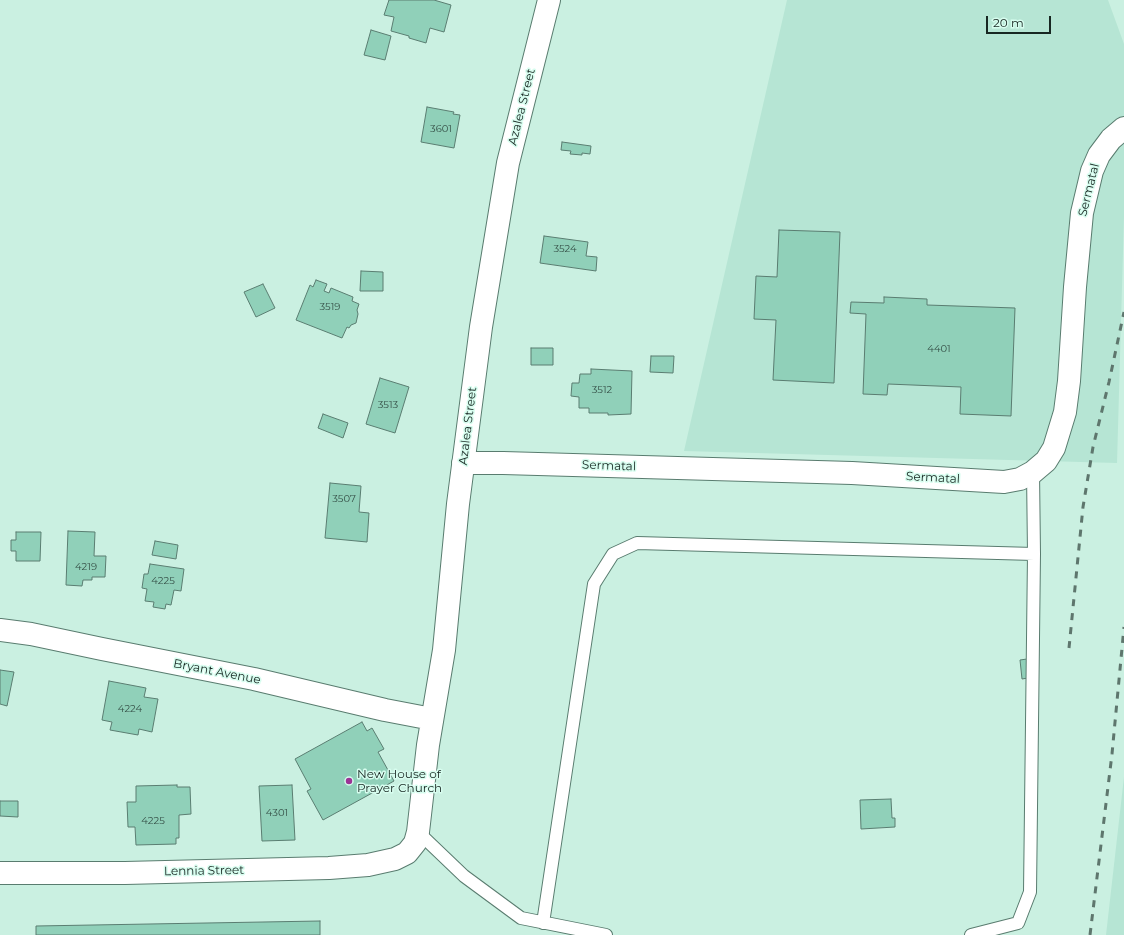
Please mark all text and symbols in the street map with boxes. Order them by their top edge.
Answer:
scale bar [988,8,1053,34]
text: 20 m [993,15,1024,30]
street label: Azalea Street [506,67,538,147]
house number: 3601 [430,123,452,135]
street label: Sermatal [1075,162,1103,218]
house number: 3524 [553,243,577,255]
house number: 3519 [320,301,340,313]
house number: 4401 [927,343,951,355]
house number: 3512 [592,384,612,396]
street label: Azalea Street [456,386,480,466]
house number: 3513 [378,399,398,411]
street label: Sermatal [582,458,636,474]
street label: Sermatal [906,469,960,487]
house number: 3507 [332,493,356,505]
house number: 4219 [75,561,97,573]
house number: 4225 [151,575,175,587]
street label: Bryant Avenue [172,656,262,688]
house number: 4224 [118,703,142,715]
place label: New House of Prayer Church [357,767,442,795]
marker: New House of Prayer Church [344,776,354,786]
house number: 4301 [266,807,288,819]
house number: 4225 [141,815,165,827]
street label: Lennia Street [164,863,244,879]

